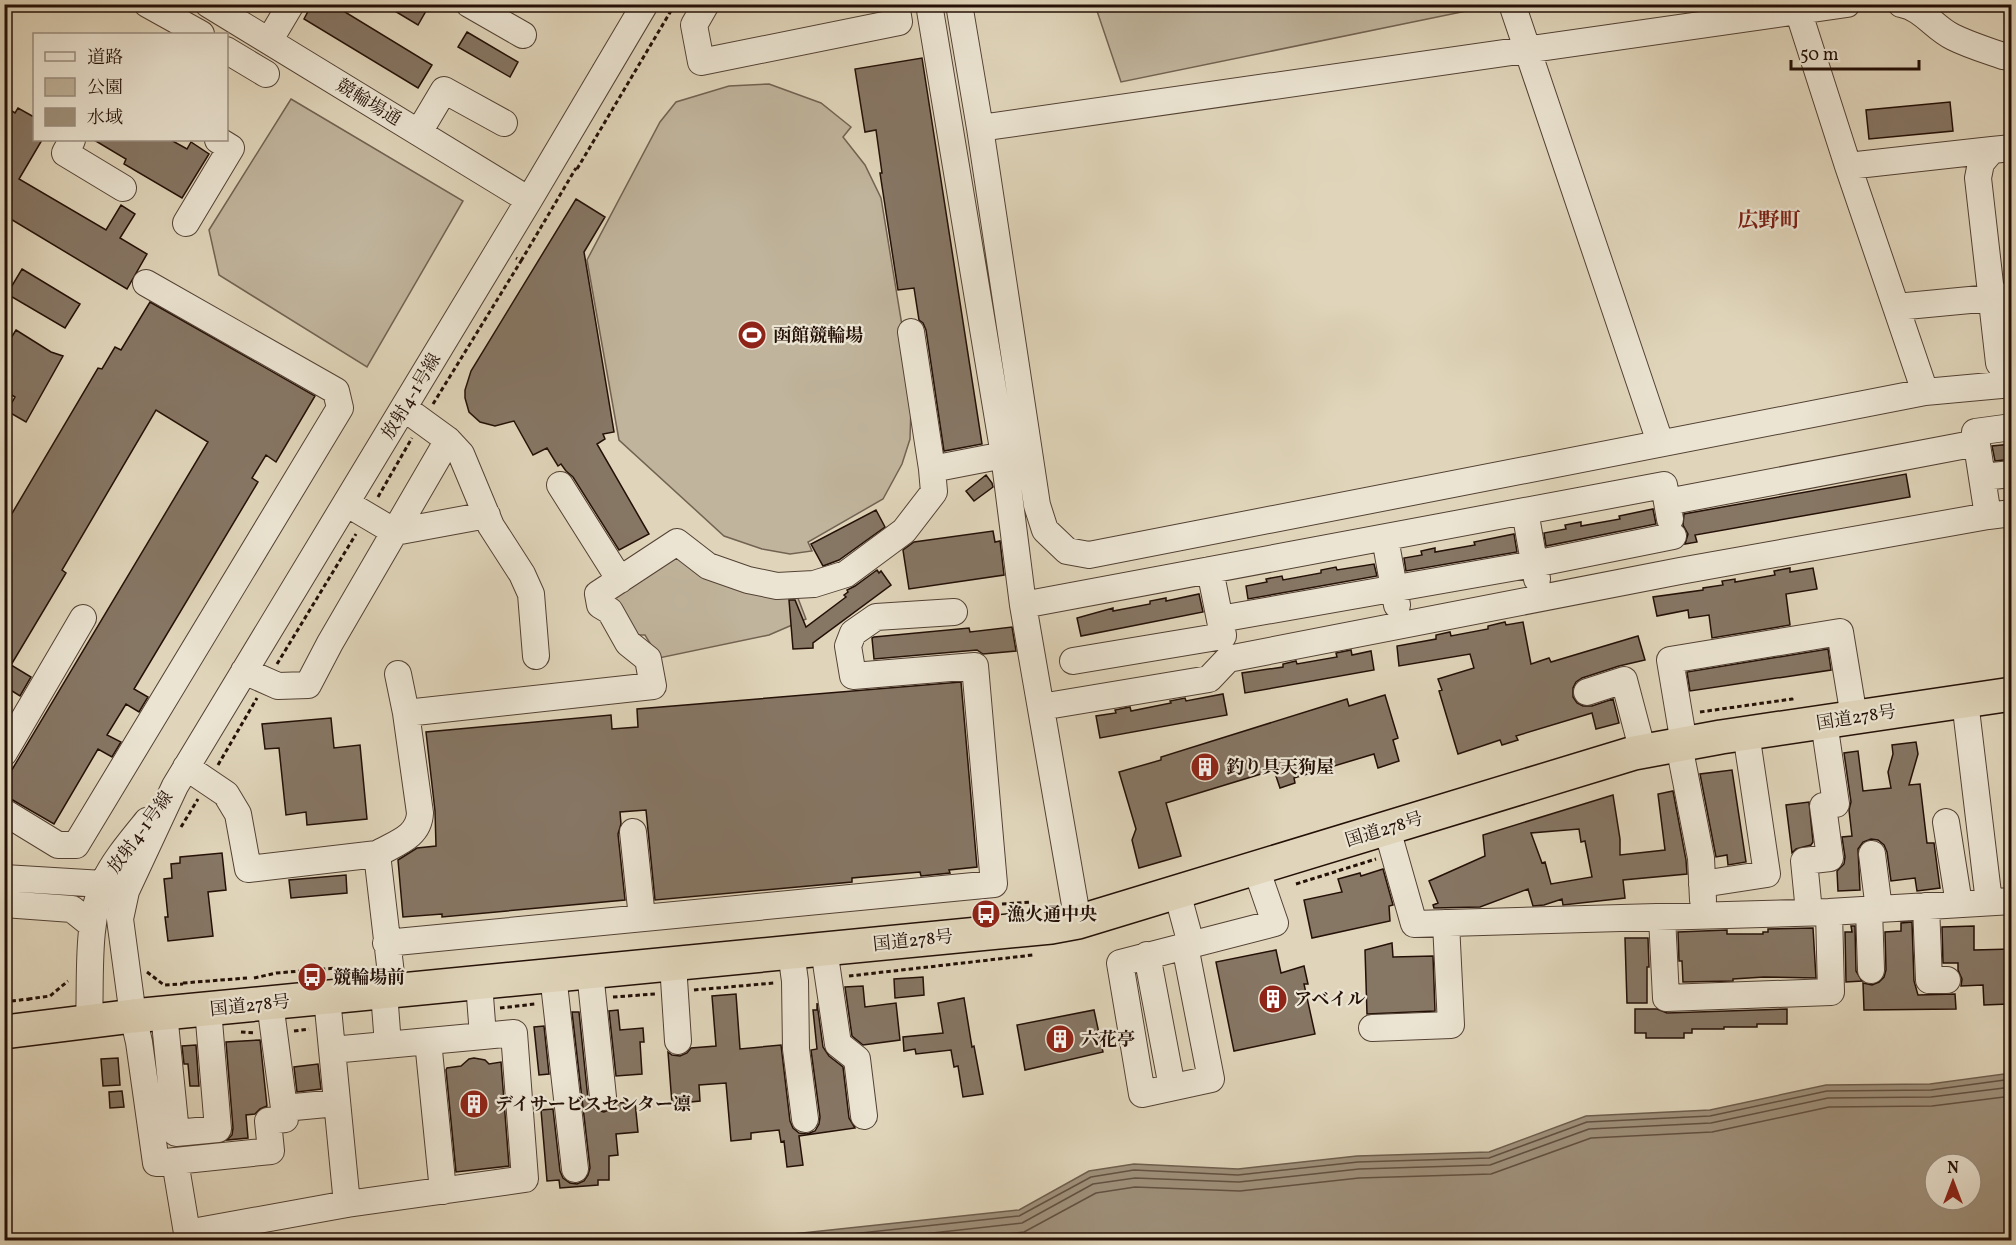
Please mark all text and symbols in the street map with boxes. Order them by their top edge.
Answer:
legend [33,33,228,141]
scale bar [1791,33,1918,71]
text: 50 m [1800,43,1839,68]
text: 道路 [87,46,123,71]
street label: 競輪場通 [331,74,406,133]
text: 公園 [87,76,123,101]
text: 水域 [87,106,123,131]
district label: 広野町 [1738,207,1801,236]
sports icon: 函館競輪場 [736,319,768,351]
place label: 函館競輪場 [773,324,863,349]
street label: 放射4-1号線 [377,349,448,445]
street label: 国道278号 [1814,700,1898,737]
building icon: 釣り具天狗屋 [1189,751,1221,783]
place label: 釣り具天狗屋 [1226,756,1334,781]
street label: 放射4-1号線 [103,786,180,879]
street label: 国道278号 [1342,807,1427,854]
bus stop icon: 漁火通中央 [970,898,1002,930]
place label: 漁火通中央 [1007,903,1097,928]
street label: 国道278号 [872,925,955,958]
bus stop icon: 競輪場前 [296,961,328,993]
place label: 競輪場前 [333,966,405,991]
building icon: アベイル [1257,983,1289,1015]
place label: アベイル [1294,988,1365,1013]
street label: 国道278号 [209,990,292,1023]
building icon: 六花亭 [1044,1023,1076,1055]
place label: 六花亭 [1081,1028,1135,1053]
building icon: デイサービスセンター凛 [458,1088,490,1120]
place label: デイサービスセンター凛 [495,1093,691,1118]
north arrow [1923,1152,1983,1212]
text: N [1947,1158,1959,1180]

